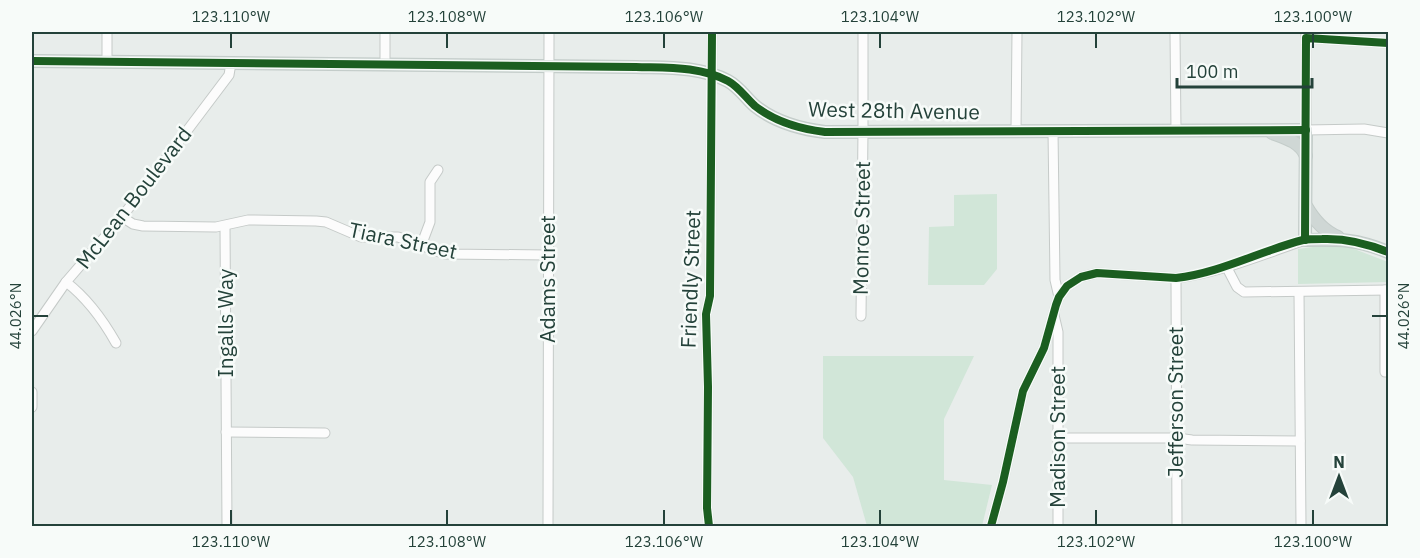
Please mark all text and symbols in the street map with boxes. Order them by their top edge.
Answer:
text: 123.110°W [192,7,271,26]
text: 123.108°W [408,7,487,26]
text: 123.106°W [625,7,704,26]
text: 123.104°W [841,7,920,26]
text: 123.102°W [1057,7,1136,26]
text: 123.100°W [1274,7,1353,26]
scale bar [1177,51,1312,89]
text: 100 m [1186,60,1238,83]
street label: West 28th Avenue [808,95,980,125]
street label: McLean Boulevard [69,121,198,274]
street label: Monroe Street [846,161,876,295]
street label: Friendly Street [674,209,706,349]
street label: Tiara Street [347,215,460,265]
street label: Adams Street [533,215,561,343]
street label: Ingalls Way [211,268,239,378]
text: 44.026°N [6,283,25,349]
text: 44.026°N [1394,283,1413,349]
street label: Jefferson Street [1161,326,1189,478]
street label: Madison Street [1043,366,1071,508]
north arrow [1309,447,1369,507]
text: N [1333,452,1345,472]
text: 123.110°W [192,532,271,551]
text: 123.108°W [408,532,487,551]
text: 123.106°W [625,532,704,551]
text: 123.104°W [841,532,920,551]
text: 123.102°W [1057,532,1136,551]
text: 123.100°W [1274,532,1353,551]

